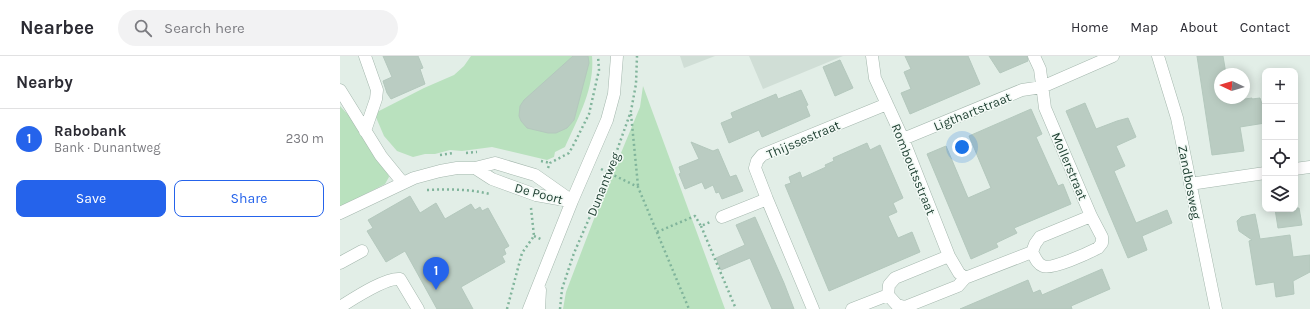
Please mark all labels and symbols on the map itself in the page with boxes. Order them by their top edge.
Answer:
north arrow [1214,68,1250,104]
street label: Ligthartstraat [931,89,1013,134]
street label: Thijssestraat [764,117,842,162]
street label: Romboutsstraat [888,121,939,217]
street label: Mollerstraat [1048,130,1091,203]
your location [952,137,972,157]
street label: Zandbosweg [1175,144,1204,221]
street label: Dunantweg [584,149,623,218]
street label: De Poort [513,180,565,207]
pin: 1 [423,257,449,290]

